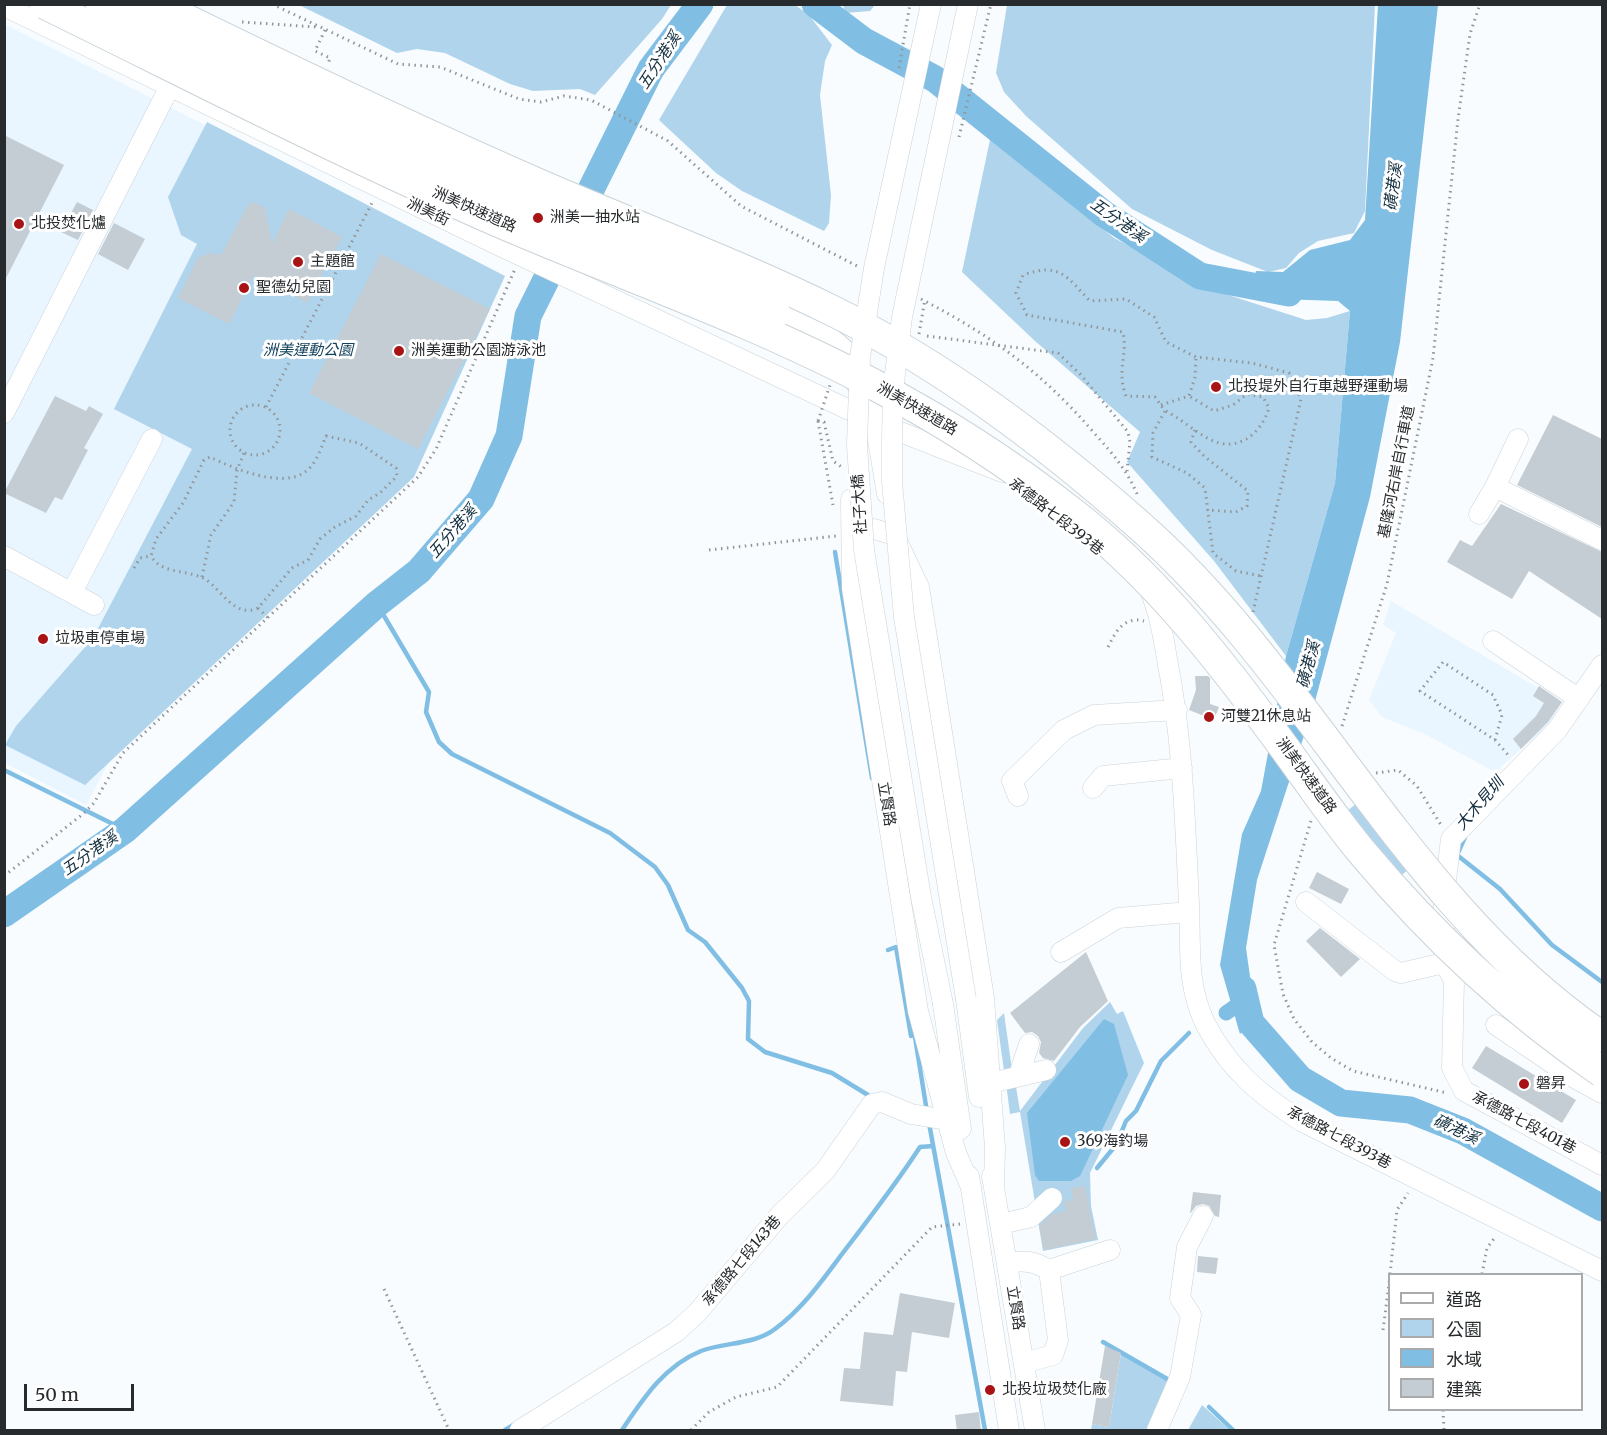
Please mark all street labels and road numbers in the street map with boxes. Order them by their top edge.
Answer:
street label: 洲美快速道路 [429,183,519,237]
street label: 洲美街 [404,194,452,230]
street label: 洲美快速道路 [874,379,960,439]
street label: 基隆河右岸自行車道 [1375,404,1419,540]
street label: 社子大橋 [849,473,871,535]
street label: 承德路七段393巷 [1005,474,1107,560]
street label: 洲美快速道路 [1272,734,1340,818]
street label: 立賢路 [874,780,898,828]
street label: 承德路七段401巷 [1469,1088,1579,1158]
street label: 承德路七段393巷 [1284,1103,1394,1173]
street label: 承德路七段143巷 [699,1212,785,1310]
street label: 立賢路 [1003,1284,1027,1332]

